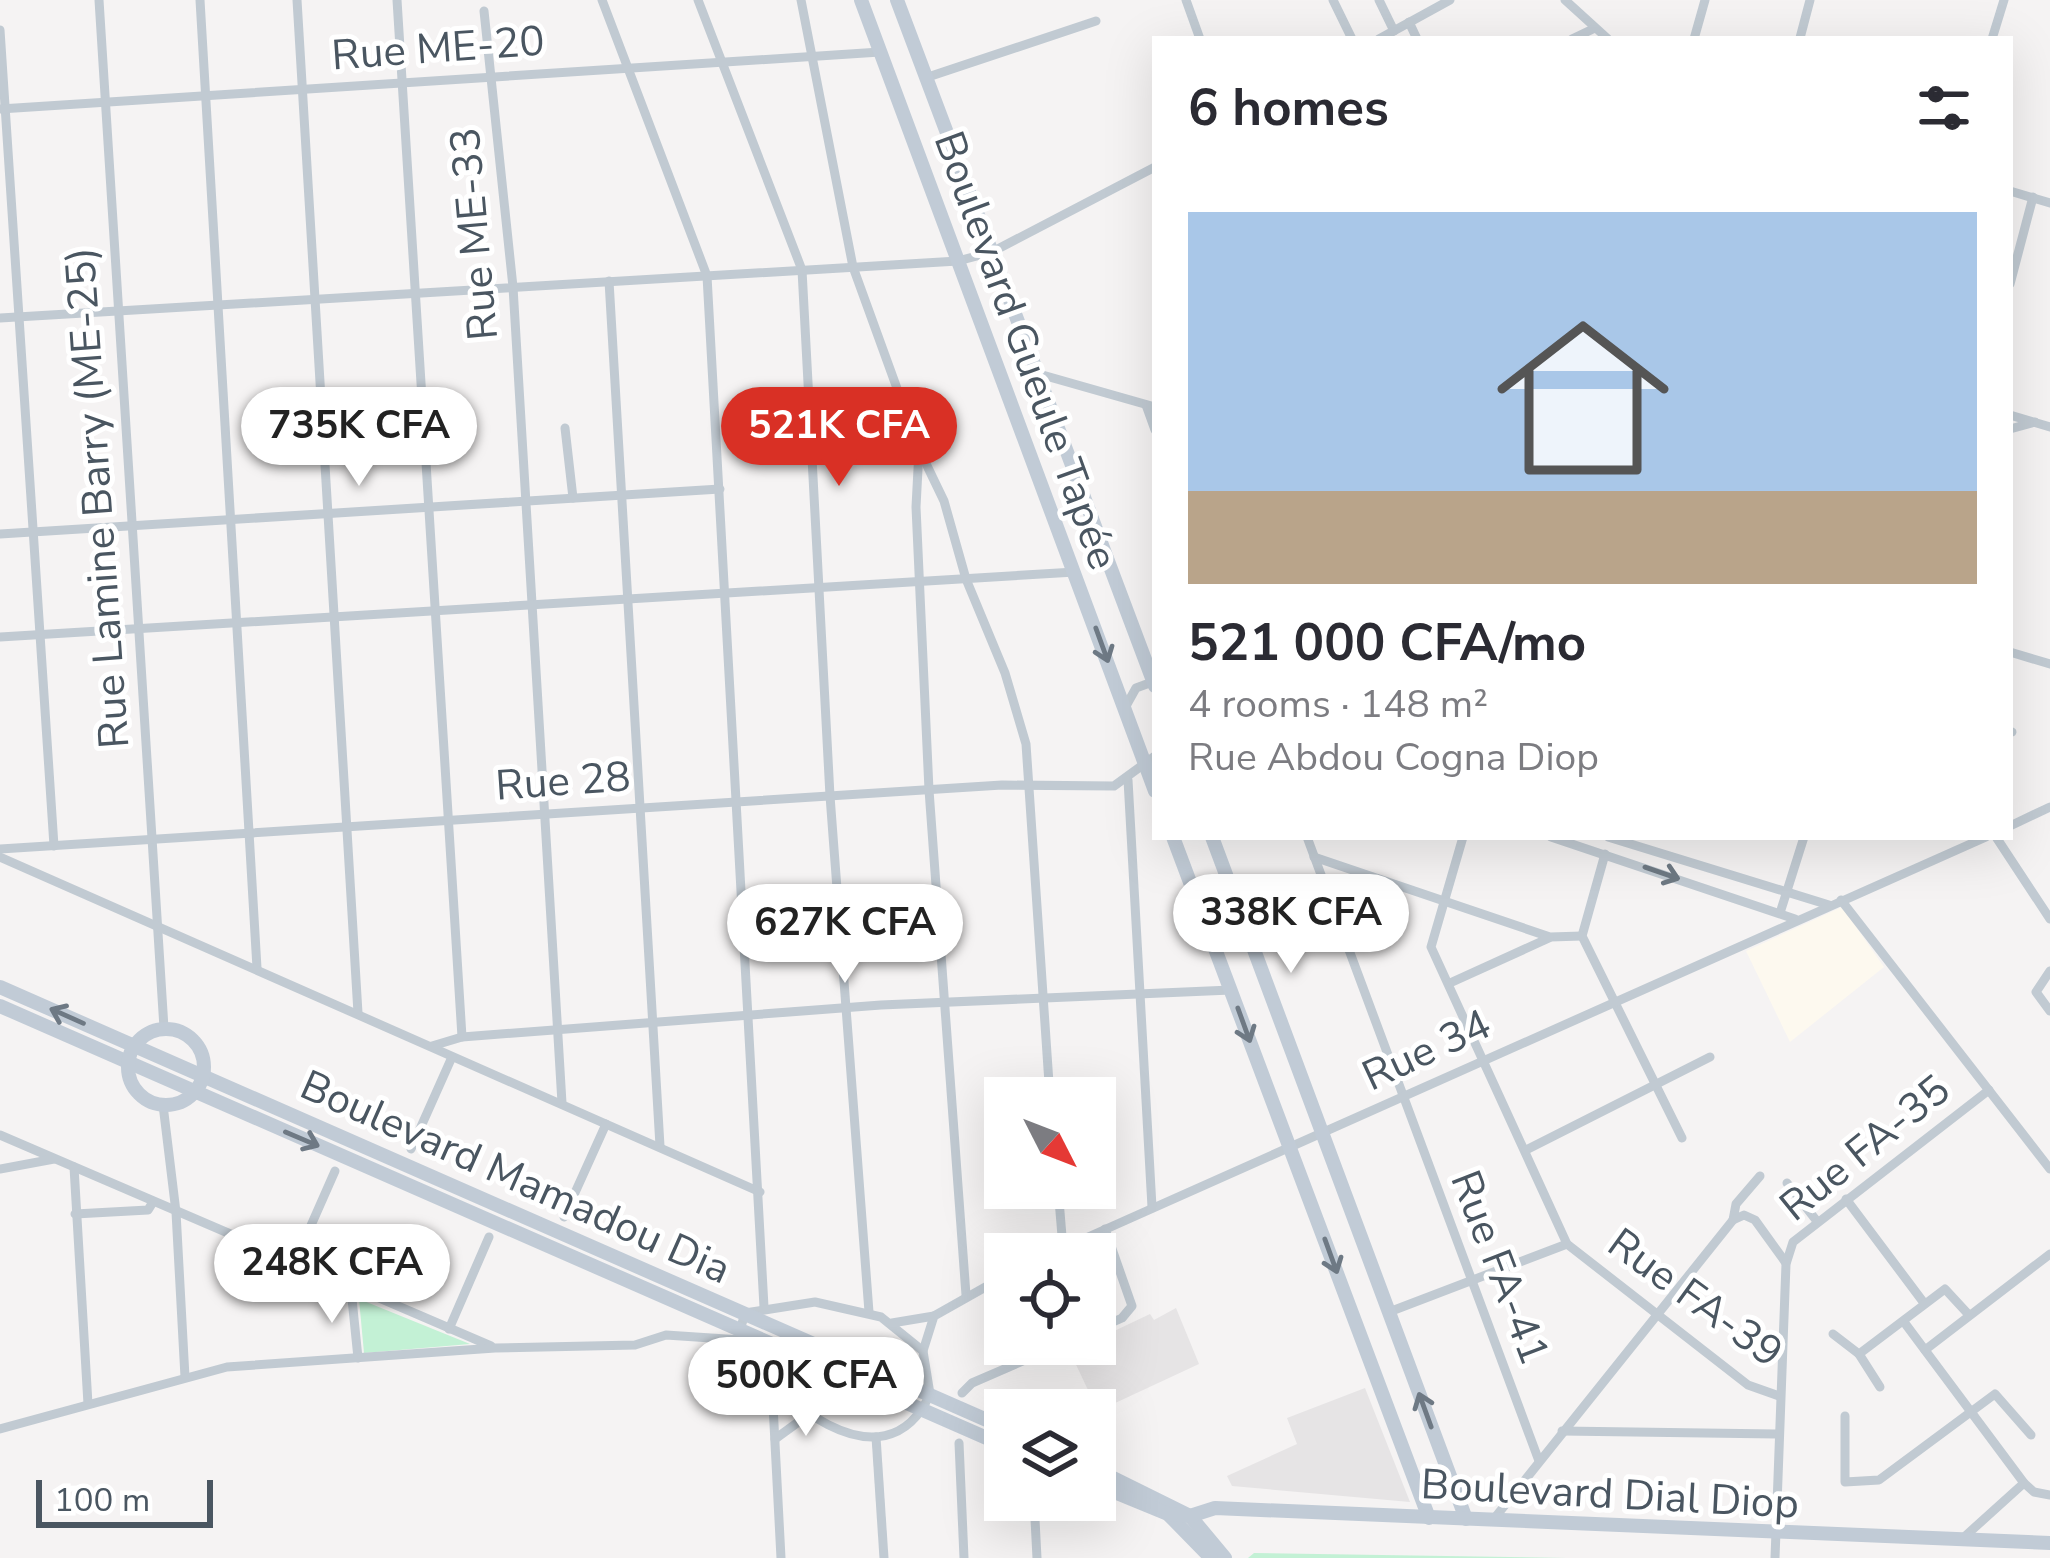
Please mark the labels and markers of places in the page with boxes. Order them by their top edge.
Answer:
pin: 735K CFA [235,387,483,489]
pin: 521K CFA [715,387,963,489]
pin: 338K CFA [1167,874,1415,976]
pin: 627K CFA [721,884,969,986]
pin: 248K CFA [208,1224,456,1326]
pin: 500K CFA [682,1337,930,1439]

